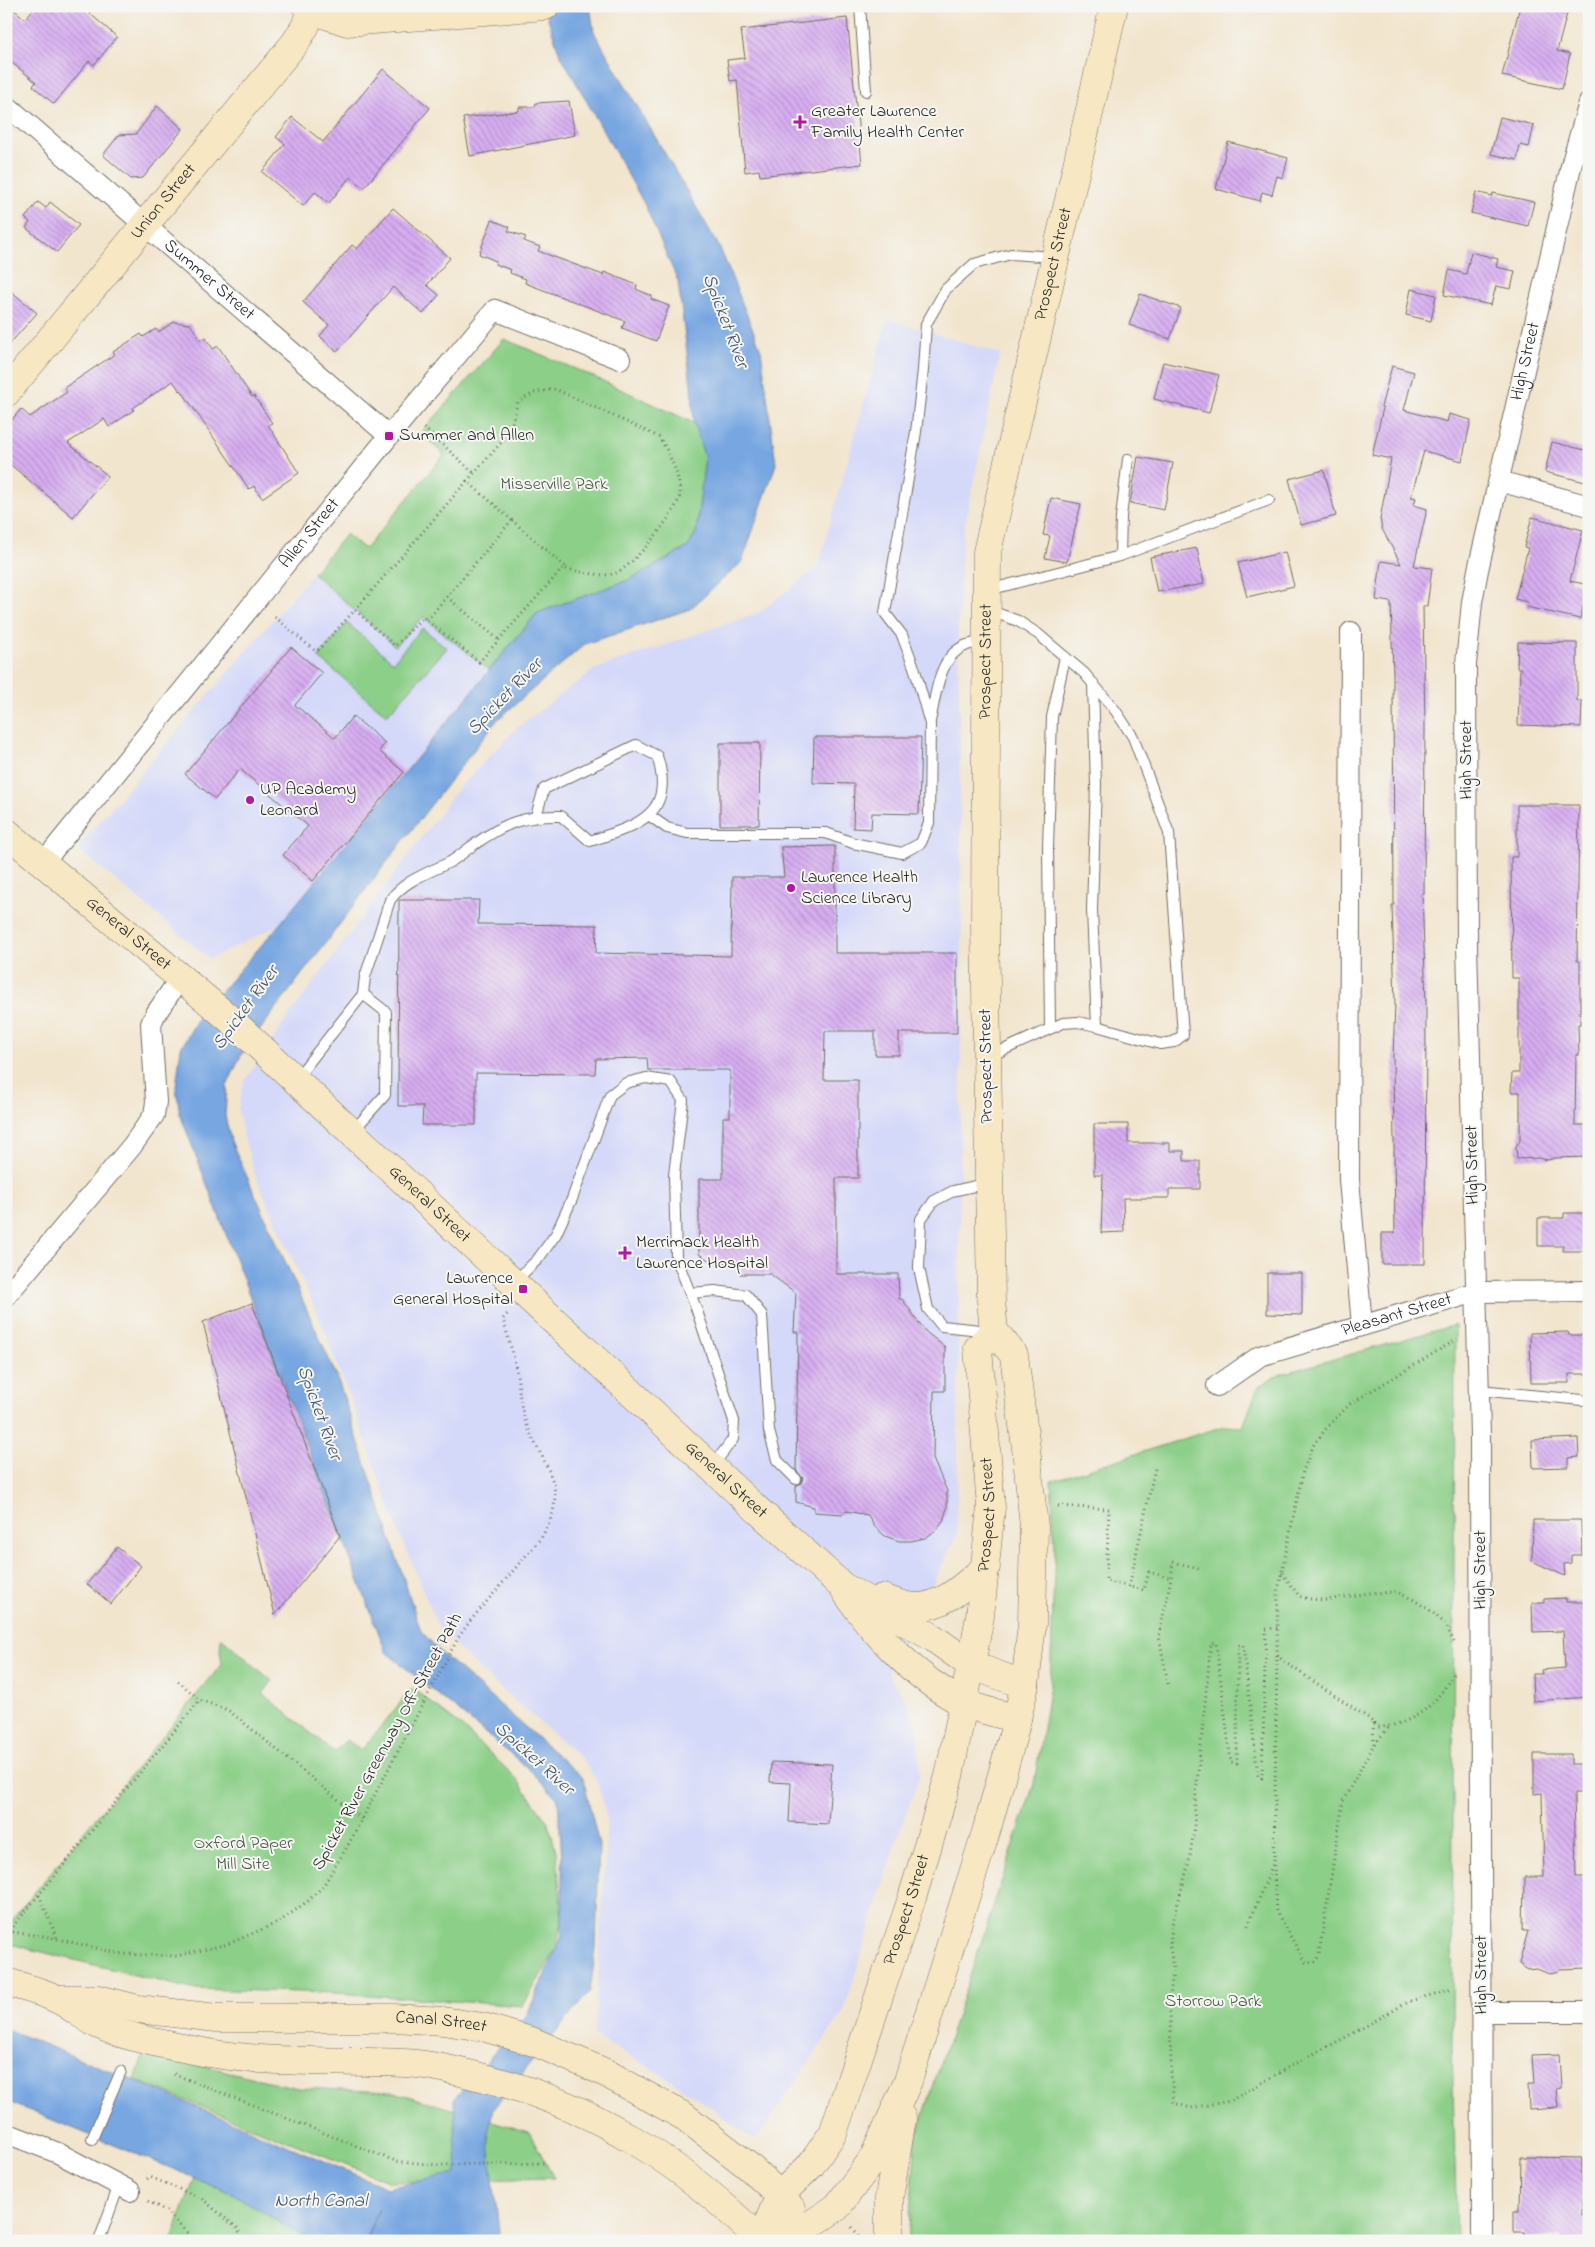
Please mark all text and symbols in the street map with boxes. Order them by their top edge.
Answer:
place label: Greater Lawrence Family Health Center [810,99,964,146]
marker: Greater Lawrence Family Health Center [793,115,807,129]
street label: Union Street [125,158,203,245]
street label: Prospect Street [1028,205,1080,323]
street label: Summer Street [157,233,260,327]
water label: Spicket River [695,270,756,374]
street label: High Street [1504,320,1548,403]
place label: Summer and Allen [399,423,534,449]
marker: Summer and Allen [383,430,395,442]
park label: Misserville Park [500,472,608,498]
street label: Allen Street [273,493,346,574]
street label: Prospect Street [973,604,1000,719]
water label: Spicket River [461,651,550,742]
street label: High Street [1454,720,1481,800]
place label: UP Academy Leonard [260,777,356,824]
marker: UP Academy Leonard [244,794,256,806]
place label: Lawrence Health Science Library [801,865,918,912]
marker: Lawrence Health Science Library [785,882,797,894]
street label: General Street [80,890,176,977]
water label: Spicket River [206,958,287,1056]
street label: Prospect Street [973,1008,1001,1124]
street label: High Street [1459,1125,1488,1205]
street label: General Street [382,1159,476,1250]
place label: Merrimack Health Lawrence Hospital [636,1230,768,1277]
marker: Merrimack Health Lawrence Hospital [618,1246,632,1260]
place label: Lawrence General Hospital [393,1266,514,1313]
marker: Lawrence General Hospital [517,1283,529,1295]
street label: Pleasant Street [1338,1287,1455,1344]
water label: Spicket River [289,1362,349,1466]
street label: General Street [678,1435,773,1526]
street label: Prospect Street [971,1456,1004,1573]
street label: High Street [1468,1530,1495,1610]
street label: Spicket River Greenway Off-Street Path [306,1609,470,1875]
water label: Spicket River [488,1716,581,1803]
park label: Oxford Paper Mill Site [193,1831,293,1878]
street label: Prospect Street [877,1851,937,1969]
street label: High Street [1469,1935,1496,2015]
park label: Storrow Park [1165,1989,1261,2015]
street label: Canal Street [395,2005,490,2040]
water label: North Canal [275,2188,370,2215]

